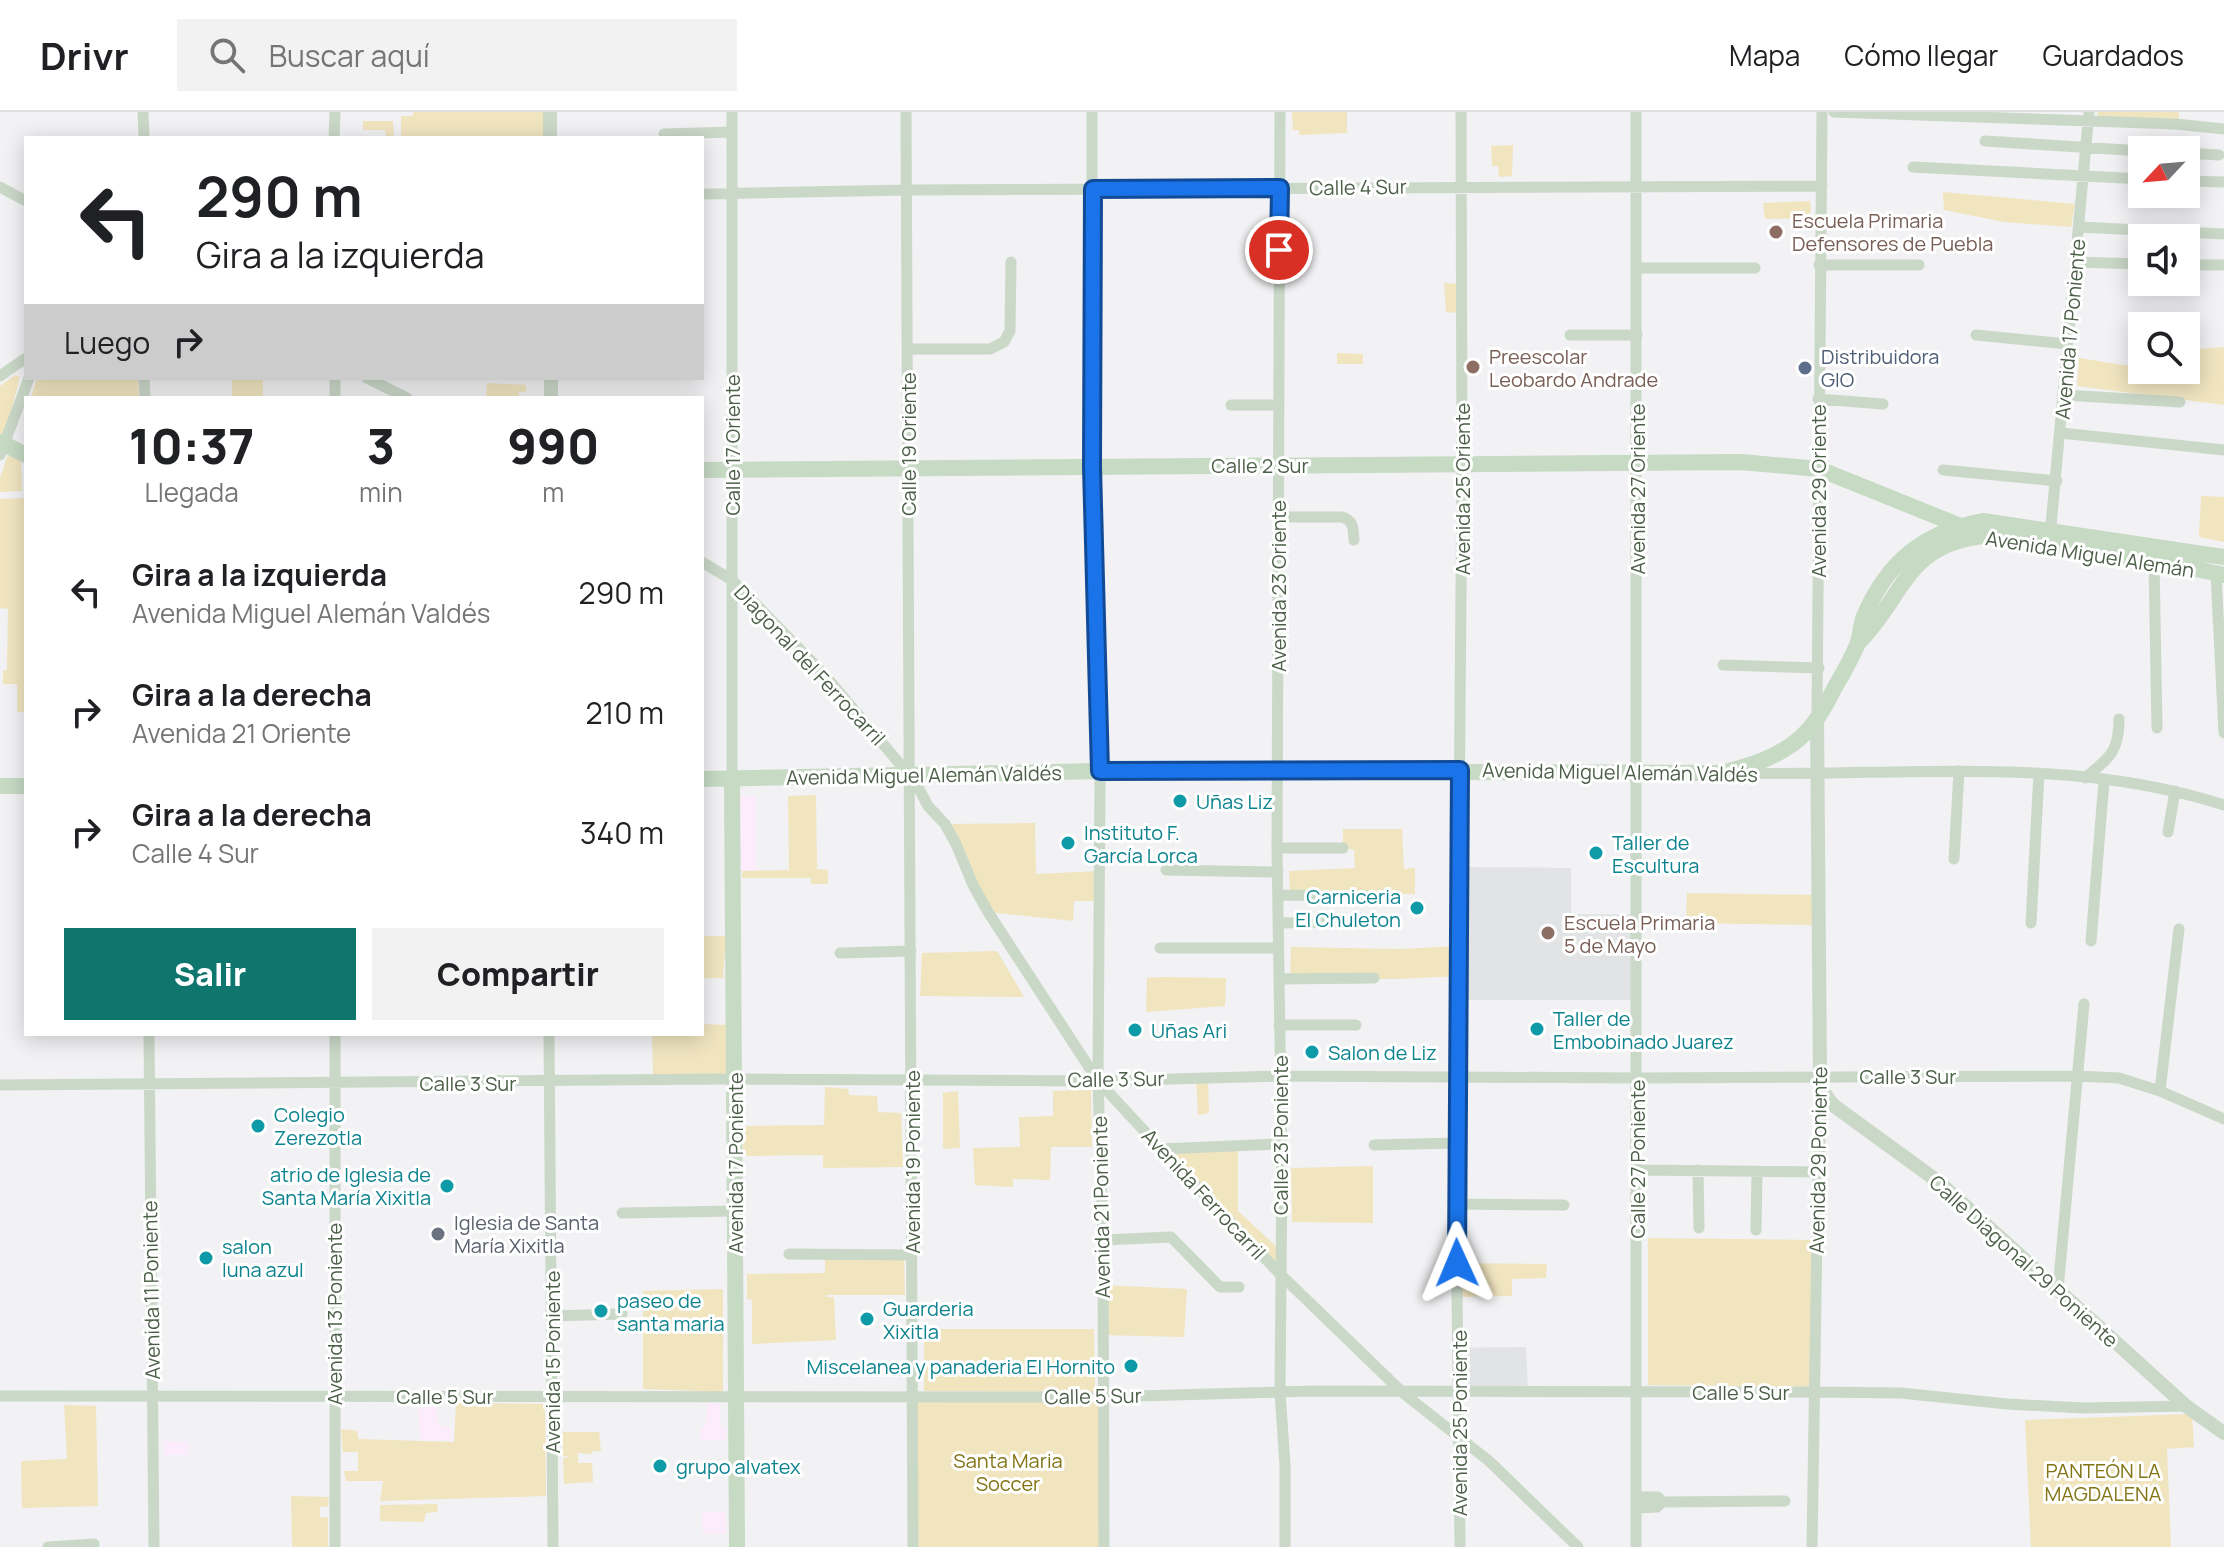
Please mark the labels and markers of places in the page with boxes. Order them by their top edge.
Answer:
place label: Escuela Primaria Defensores de Puebla [1792,207,1993,257]
pin [1245,216,1313,284]
marker: Escuela Primaria Defensores de Puebla [1767,223,1785,241]
place label: Preescolar Leobardo Andrade [1489,343,1658,393]
place label: Distribuidora GIO [1821,343,1939,393]
marker: Preescolar Leobardo Andrade [1464,358,1482,376]
marker: Distribuidora GIO [1796,359,1814,377]
place label: Uñas Liz [1196,788,1273,815]
marker: Uñas Liz [1171,792,1189,810]
place label: Instituto F. García Lorca [1084,819,1198,869]
place label: Taller de Escultura [1612,829,1699,879]
marker: Instituto F. García Lorca [1059,834,1077,852]
marker: Taller de Escultura [1587,844,1605,862]
place label: Carniceria El Chuleton [1295,883,1401,933]
marker: Carniceria El Chuleton [1408,899,1426,917]
place label: Escuela Primaria 5 de Mayo [1564,909,1715,959]
marker: Escuela Primaria 5 de Mayo [1539,924,1557,942]
place label: Taller de Embobinado Juarez [1553,1005,1734,1055]
place label: Uñas Ari [1151,1017,1227,1044]
marker: Taller de Embobinado Juarez [1528,1020,1546,1038]
marker: Uñas Ari [1126,1021,1144,1039]
place label: Salon de Liz [1328,1039,1437,1066]
marker: Salon de Liz [1303,1043,1321,1061]
place label: Colegio Zerezotla [274,1101,362,1151]
marker: Colegio Zerezotla [249,1117,267,1135]
place label: atrio de Iglesia de Santa María Xixitla [262,1161,431,1211]
marker: atrio de Iglesia de Santa María Xixitla [438,1177,456,1195]
place label: Iglesia de Santa María Xixitla [454,1209,599,1259]
marker: Iglesia de Santa María Xixitla [429,1225,447,1243]
place label: salon luna azul [222,1233,304,1283]
marker: salon luna azul [197,1249,215,1267]
place label: paseo de santa maria [617,1287,725,1337]
place label: Guarderia Xixitla [883,1295,974,1345]
marker: paseo de santa maria [592,1302,610,1320]
marker: Guarderia Xixitla [858,1310,876,1328]
place label: Miscelanea y panaderia El Hornito [807,1353,1115,1380]
marker: Miscelanea y panaderia El Hornito [1122,1357,1140,1375]
place label: grupo alvatex [676,1453,801,1480]
marker: grupo alvatex [651,1457,669,1475]

